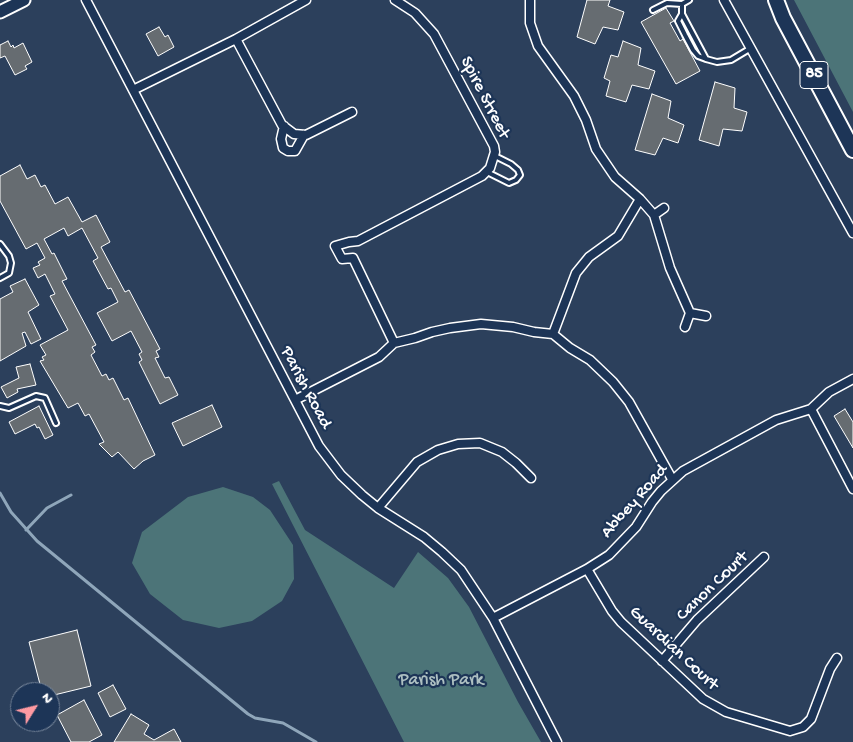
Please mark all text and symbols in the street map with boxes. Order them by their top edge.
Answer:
street label: Spire Street [454,53,514,143]
road number: 85 [800,62,828,88]
street label: Parish Road [274,343,336,433]
street label: Abbey Road [597,460,673,544]
street label: Canon Court [673,547,753,627]
street label: Guardian Court [624,602,722,696]
park label: Parish Park [398,670,484,692]
north arrow [10,682,60,732]
text: N [37,690,56,707]

